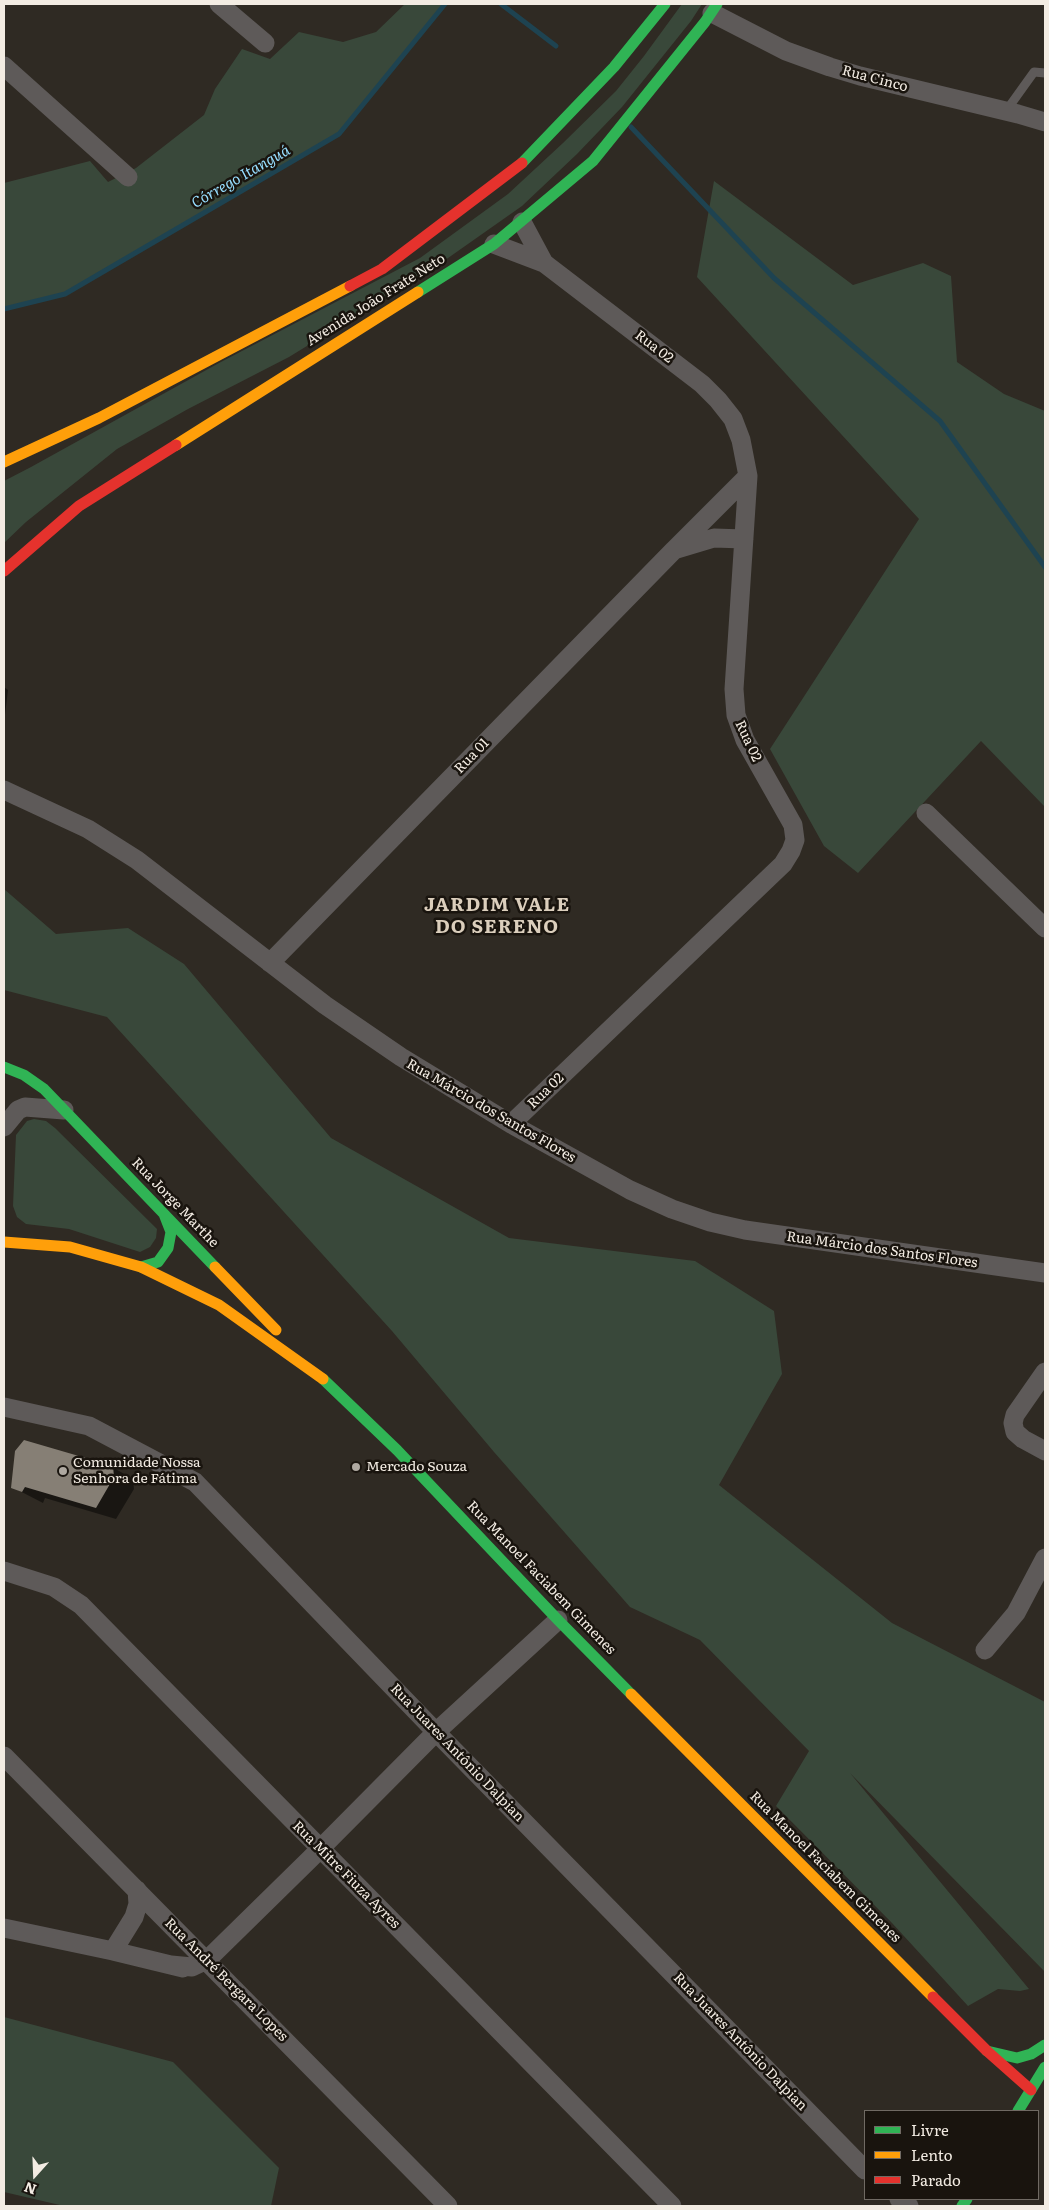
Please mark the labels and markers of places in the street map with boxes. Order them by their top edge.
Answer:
place label: Comunidade Nossa Senhora de Fátima [73,1455,201,1488]
place label: Mercado Souza [366,1459,467,1475]
marker: Mercado Souza [350,1461,362,1473]
marker: Comunidade Nossa Senhora de Fátima [57,1465,69,1477]

